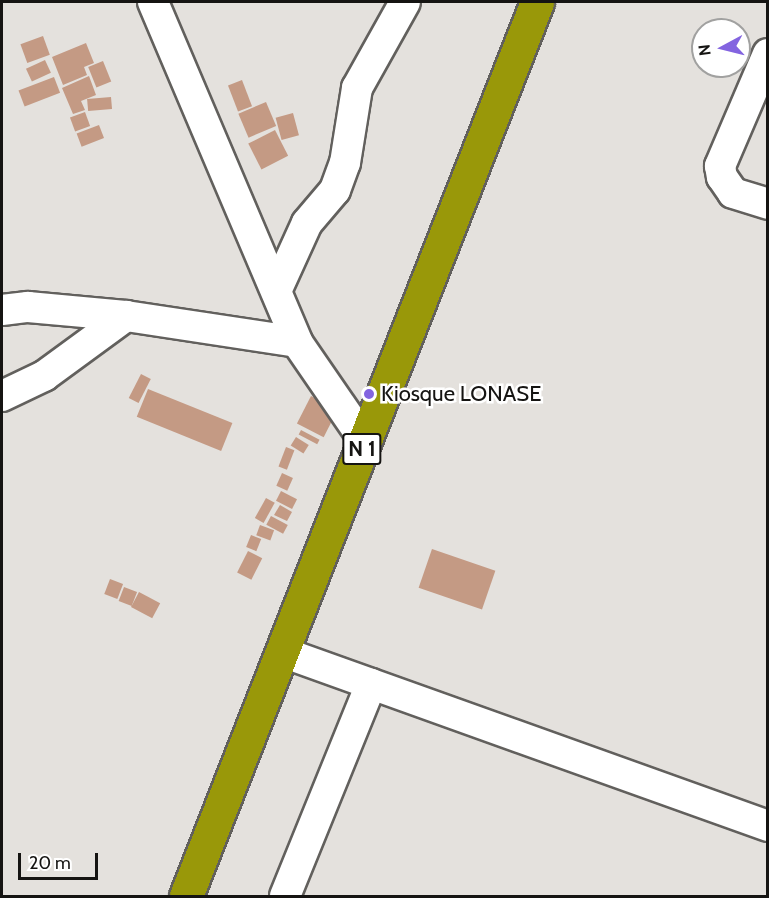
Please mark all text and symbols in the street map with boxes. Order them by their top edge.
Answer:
north arrow [691,18,751,78]
text: N [695,43,715,57]
place label: Kiosque LONASE [381,381,541,407]
marker: Kiosque LONASE [362,387,376,401]
road number: N 1 [341,431,383,467]
scale bar [21,841,100,879]
text: 20 m [29,852,71,874]

